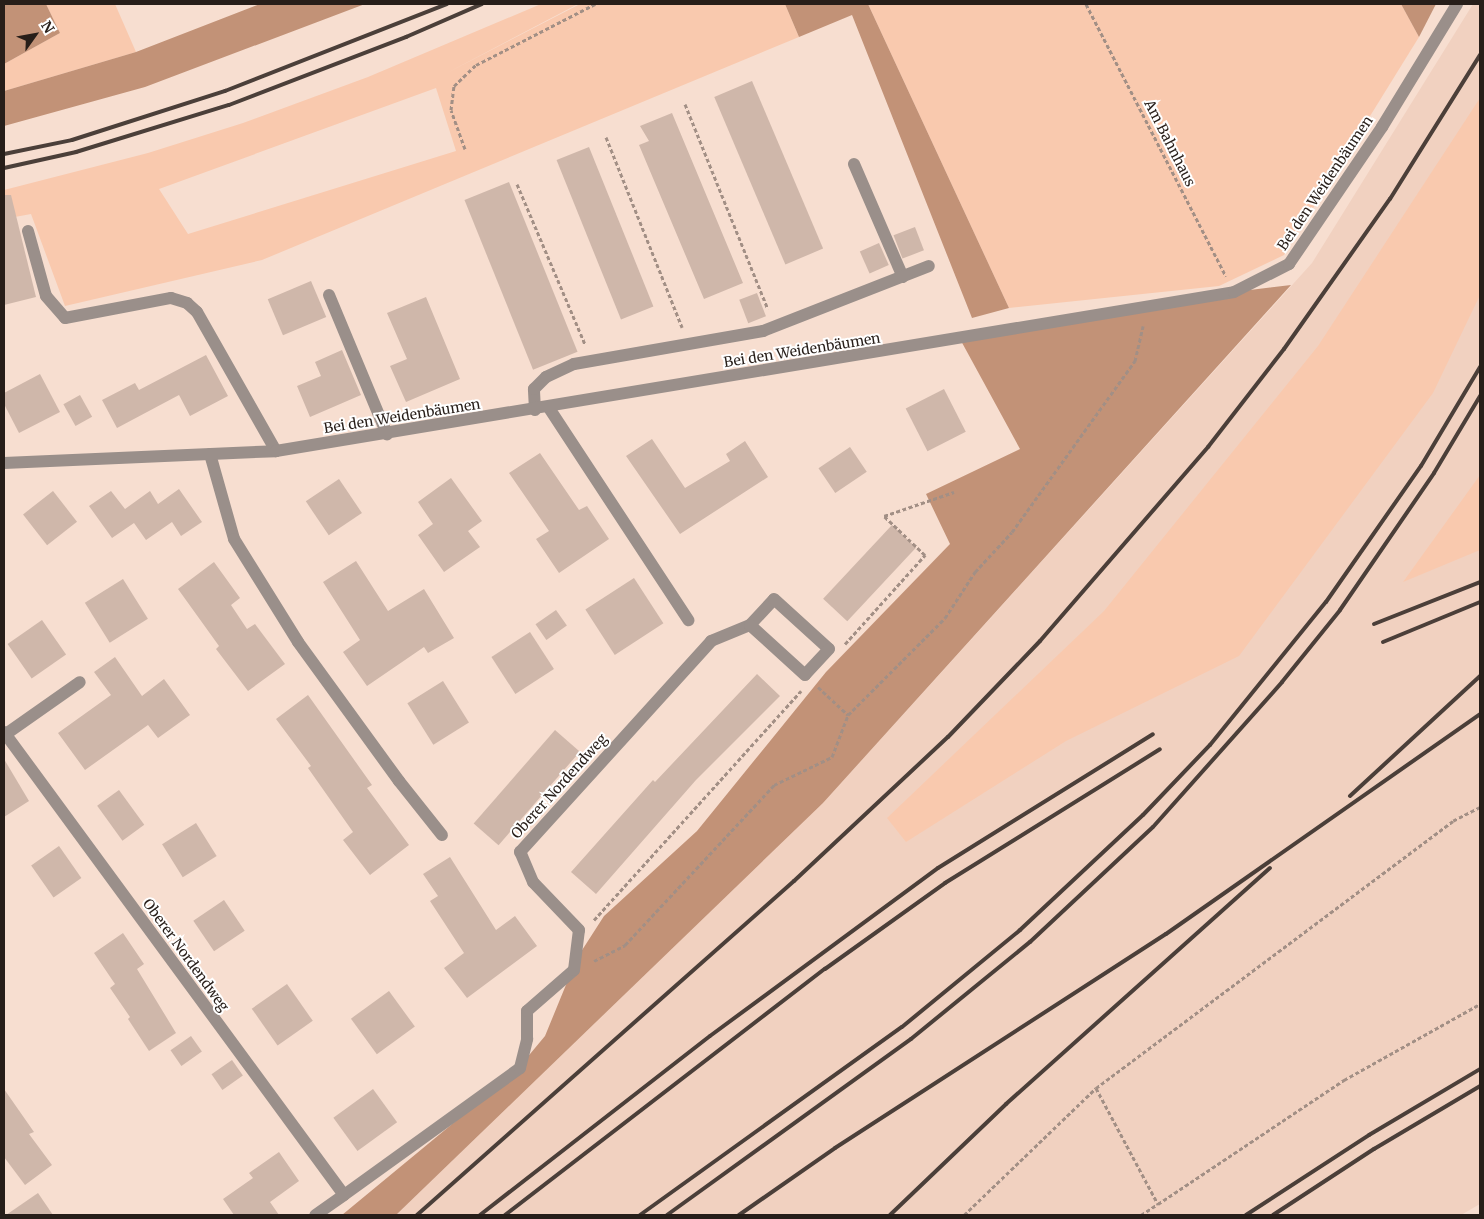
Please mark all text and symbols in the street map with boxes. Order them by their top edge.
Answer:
north arrow [10,10,60,60]
text: N [37,18,58,37]
street label: Am Bahnhaus [1141,97,1199,189]
street label: Bei den Weidenbäumen [1274,113,1376,253]
street label: Bei den Weidenbäumen [722,329,882,371]
street label: Bei den Weidenbäumen [322,395,482,437]
street label: Oberer Nordendweg [508,730,610,842]
street label: Oberer Nordendweg [140,895,232,1015]

